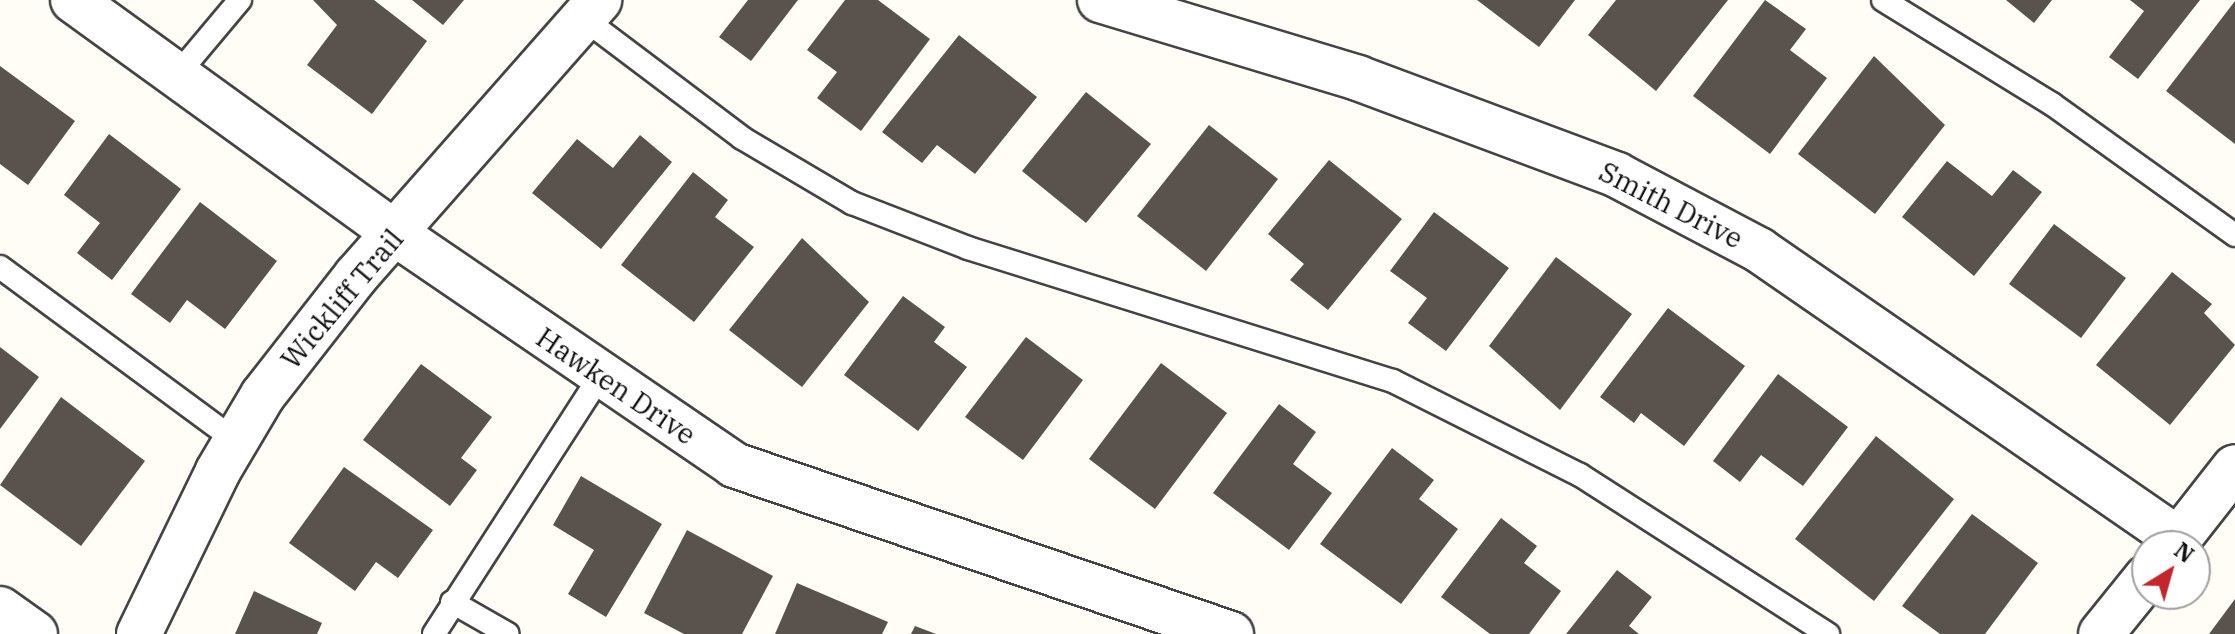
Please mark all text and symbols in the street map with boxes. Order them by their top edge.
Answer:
street label: Smith Drive [1594,155,1748,255]
street label: Wickliff Trail [274,222,410,376]
street label: Hawken Drive [530,320,702,452]
north arrow [2131,530,2211,610]
text: N [2169,535,2200,569]

